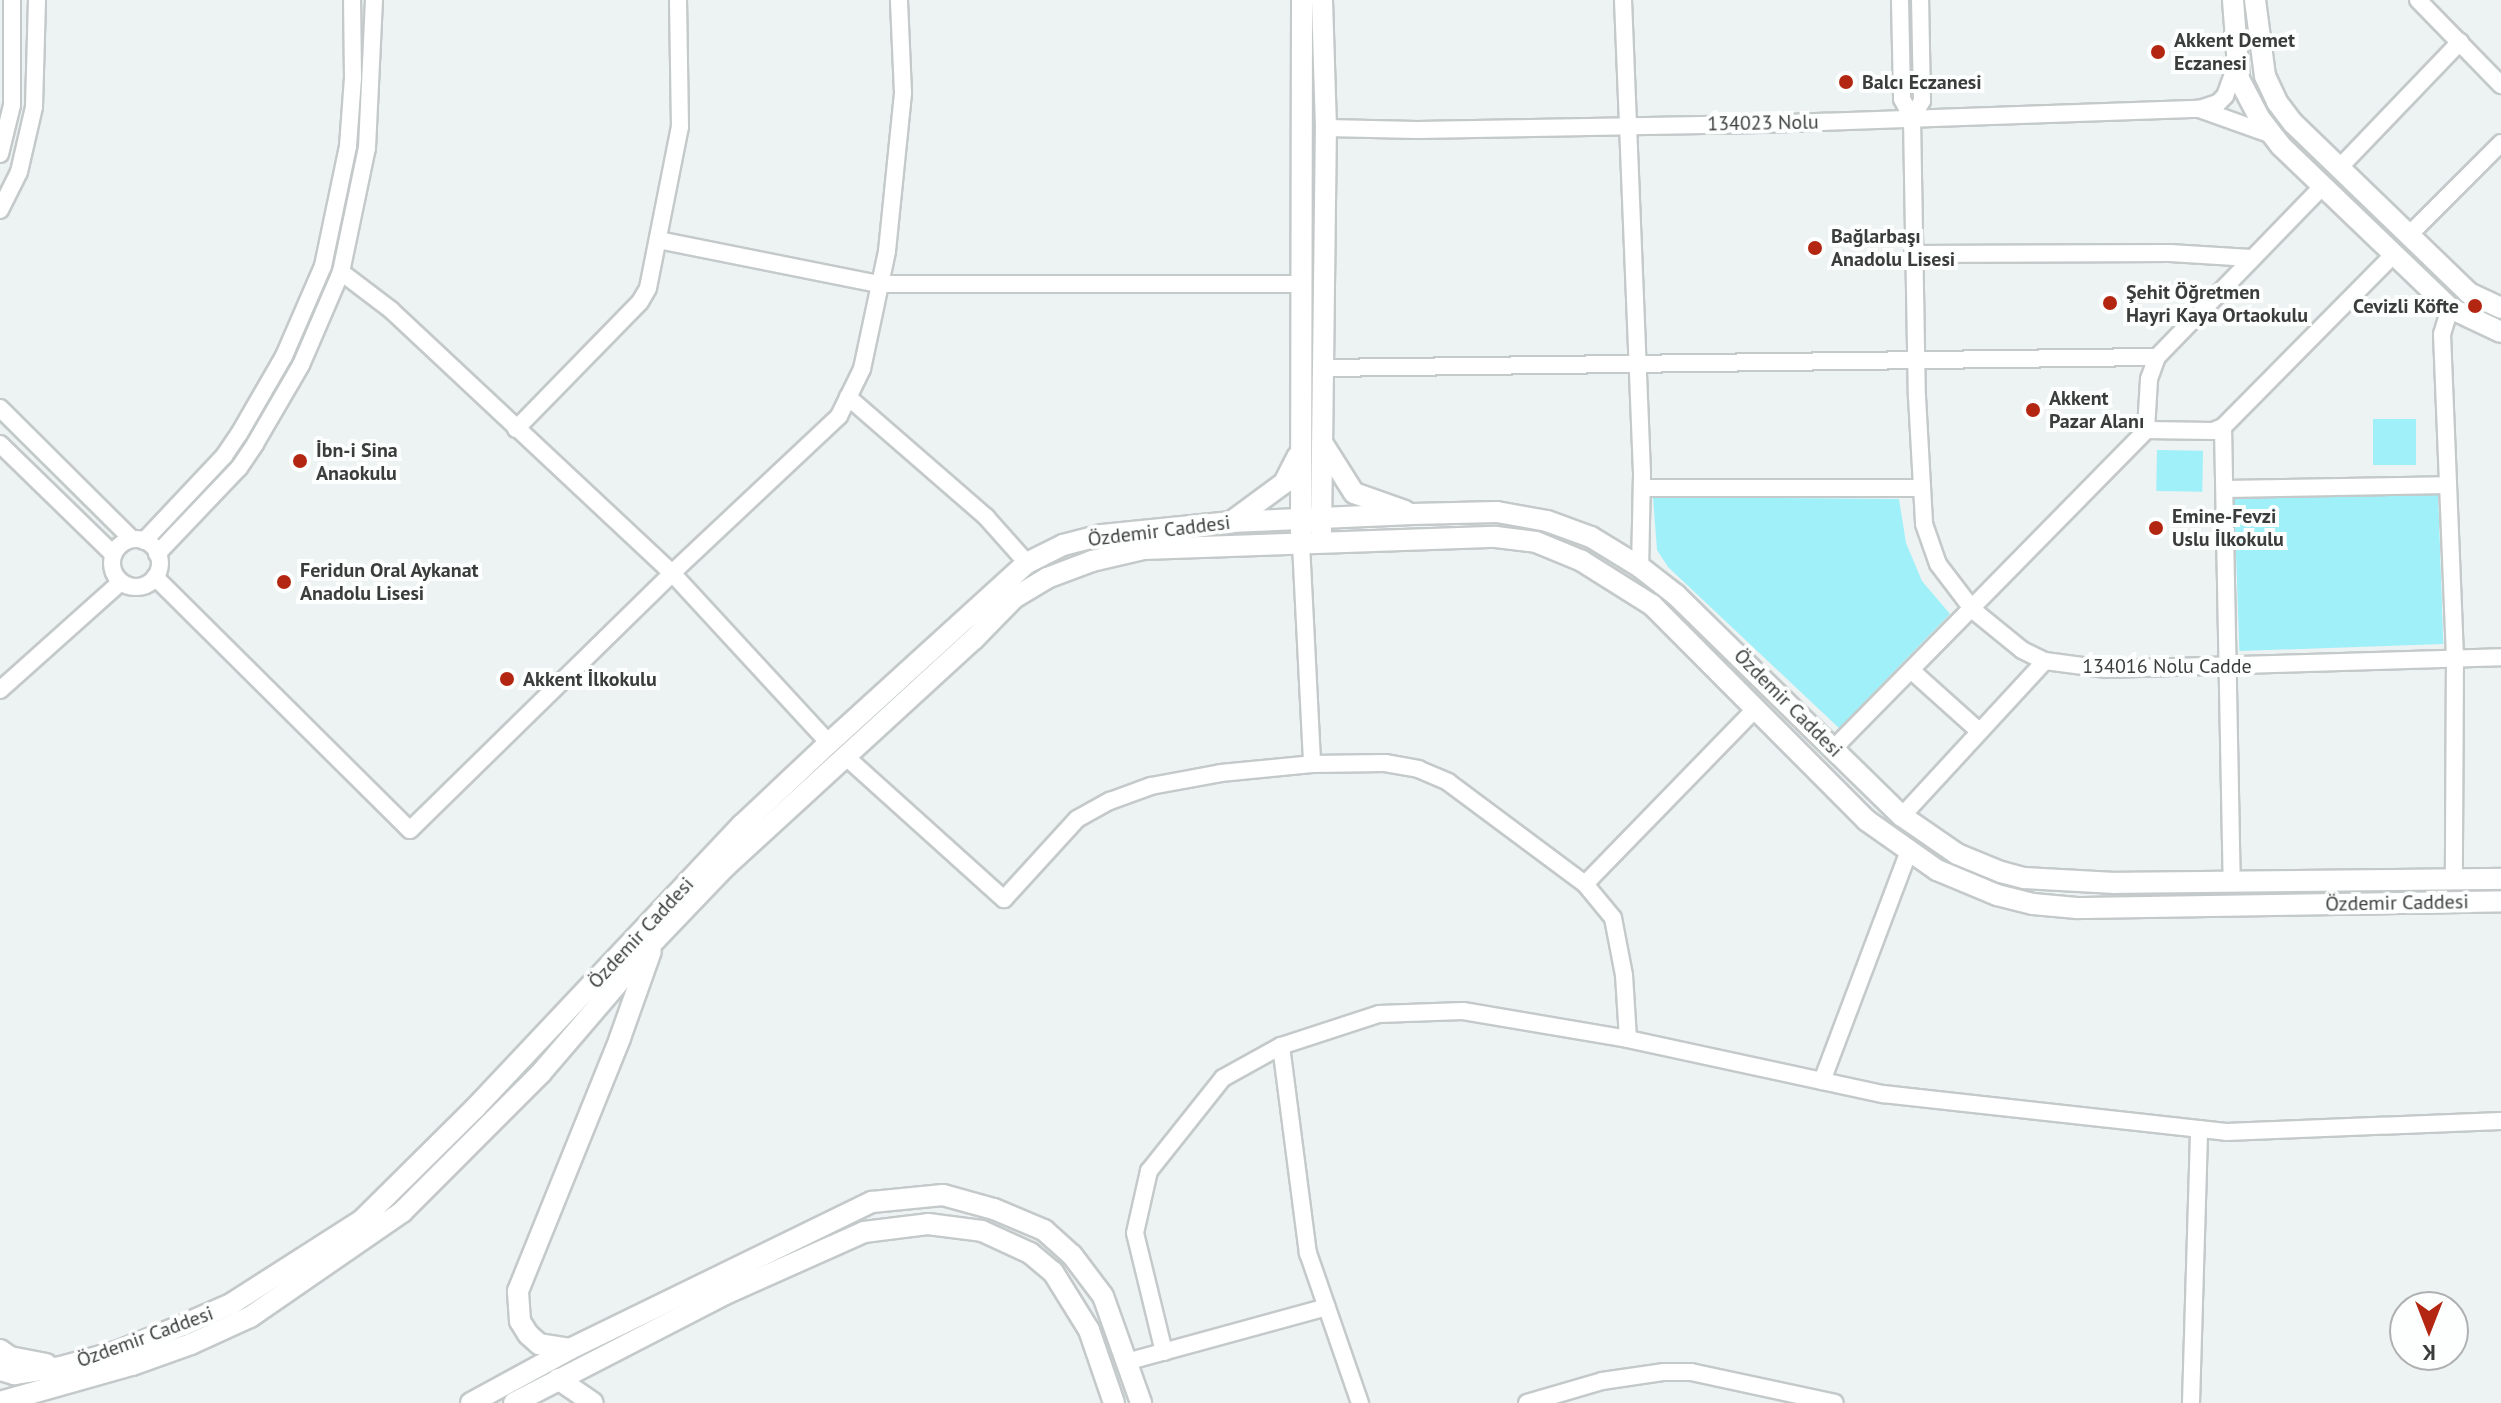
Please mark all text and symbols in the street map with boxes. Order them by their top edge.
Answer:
place label: Akkent Demet Eczanesi [2174,28,2295,75]
marker: Akkent Demet Eczanesi [2149,43,2167,61]
place label: Balcı Eczanesi [1862,70,1982,94]
marker: Balcı Eczanesi [1837,73,1855,91]
street label: 134023 Nolu [1707,110,1819,136]
place label: Bağlarbaşı Anadolu Lisesi [1831,224,1955,271]
marker: Bağlarbaşı Anadolu Lisesi [1806,239,1824,257]
place label: Şehit Öğretmen Hayri Kaya Ortaokulu [2126,280,2308,327]
marker: Şehit Öğretmen Hayri Kaya Ortaokulu [2101,294,2119,312]
place label: Cevizli Köfte [2353,294,2459,318]
marker: Cevizli Köfte [2466,297,2484,315]
place label: Akkent Pazar Alanı [2049,386,2145,433]
marker: Akkent Pazar Alanı [2024,401,2042,419]
place label: İbn-i Sina Anaokulu [316,438,398,485]
marker: İbn-i Sina Anaokulu [291,452,309,470]
place label: Emine-Fevzi Uslu İlkokulu [2172,504,2284,551]
street label: Özdemir Caddesi [1086,510,1232,552]
marker: Emine-Fevzi Uslu İlkokulu [2147,519,2165,537]
place label: Feridun Oral Aykanat Anadolu Lisesi [300,558,480,605]
marker: Feridun Oral Aykanat Anadolu Lisesi [275,573,293,591]
street label: Özdemir Caddesi [1729,644,1847,762]
street label: 134016 Nolu Cadde [2082,654,2252,678]
place label: Akkent İlkokulu [523,667,657,691]
marker: Akkent İlkokulu [498,670,516,688]
street label: Özdemir Caddesi [583,872,699,994]
street label: Özdemir Caddesi [2325,890,2469,916]
north arrow [2389,1291,2469,1371]
street label: Özdemir Caddesi [74,1301,216,1373]
text: K [2422,1339,2436,1367]

